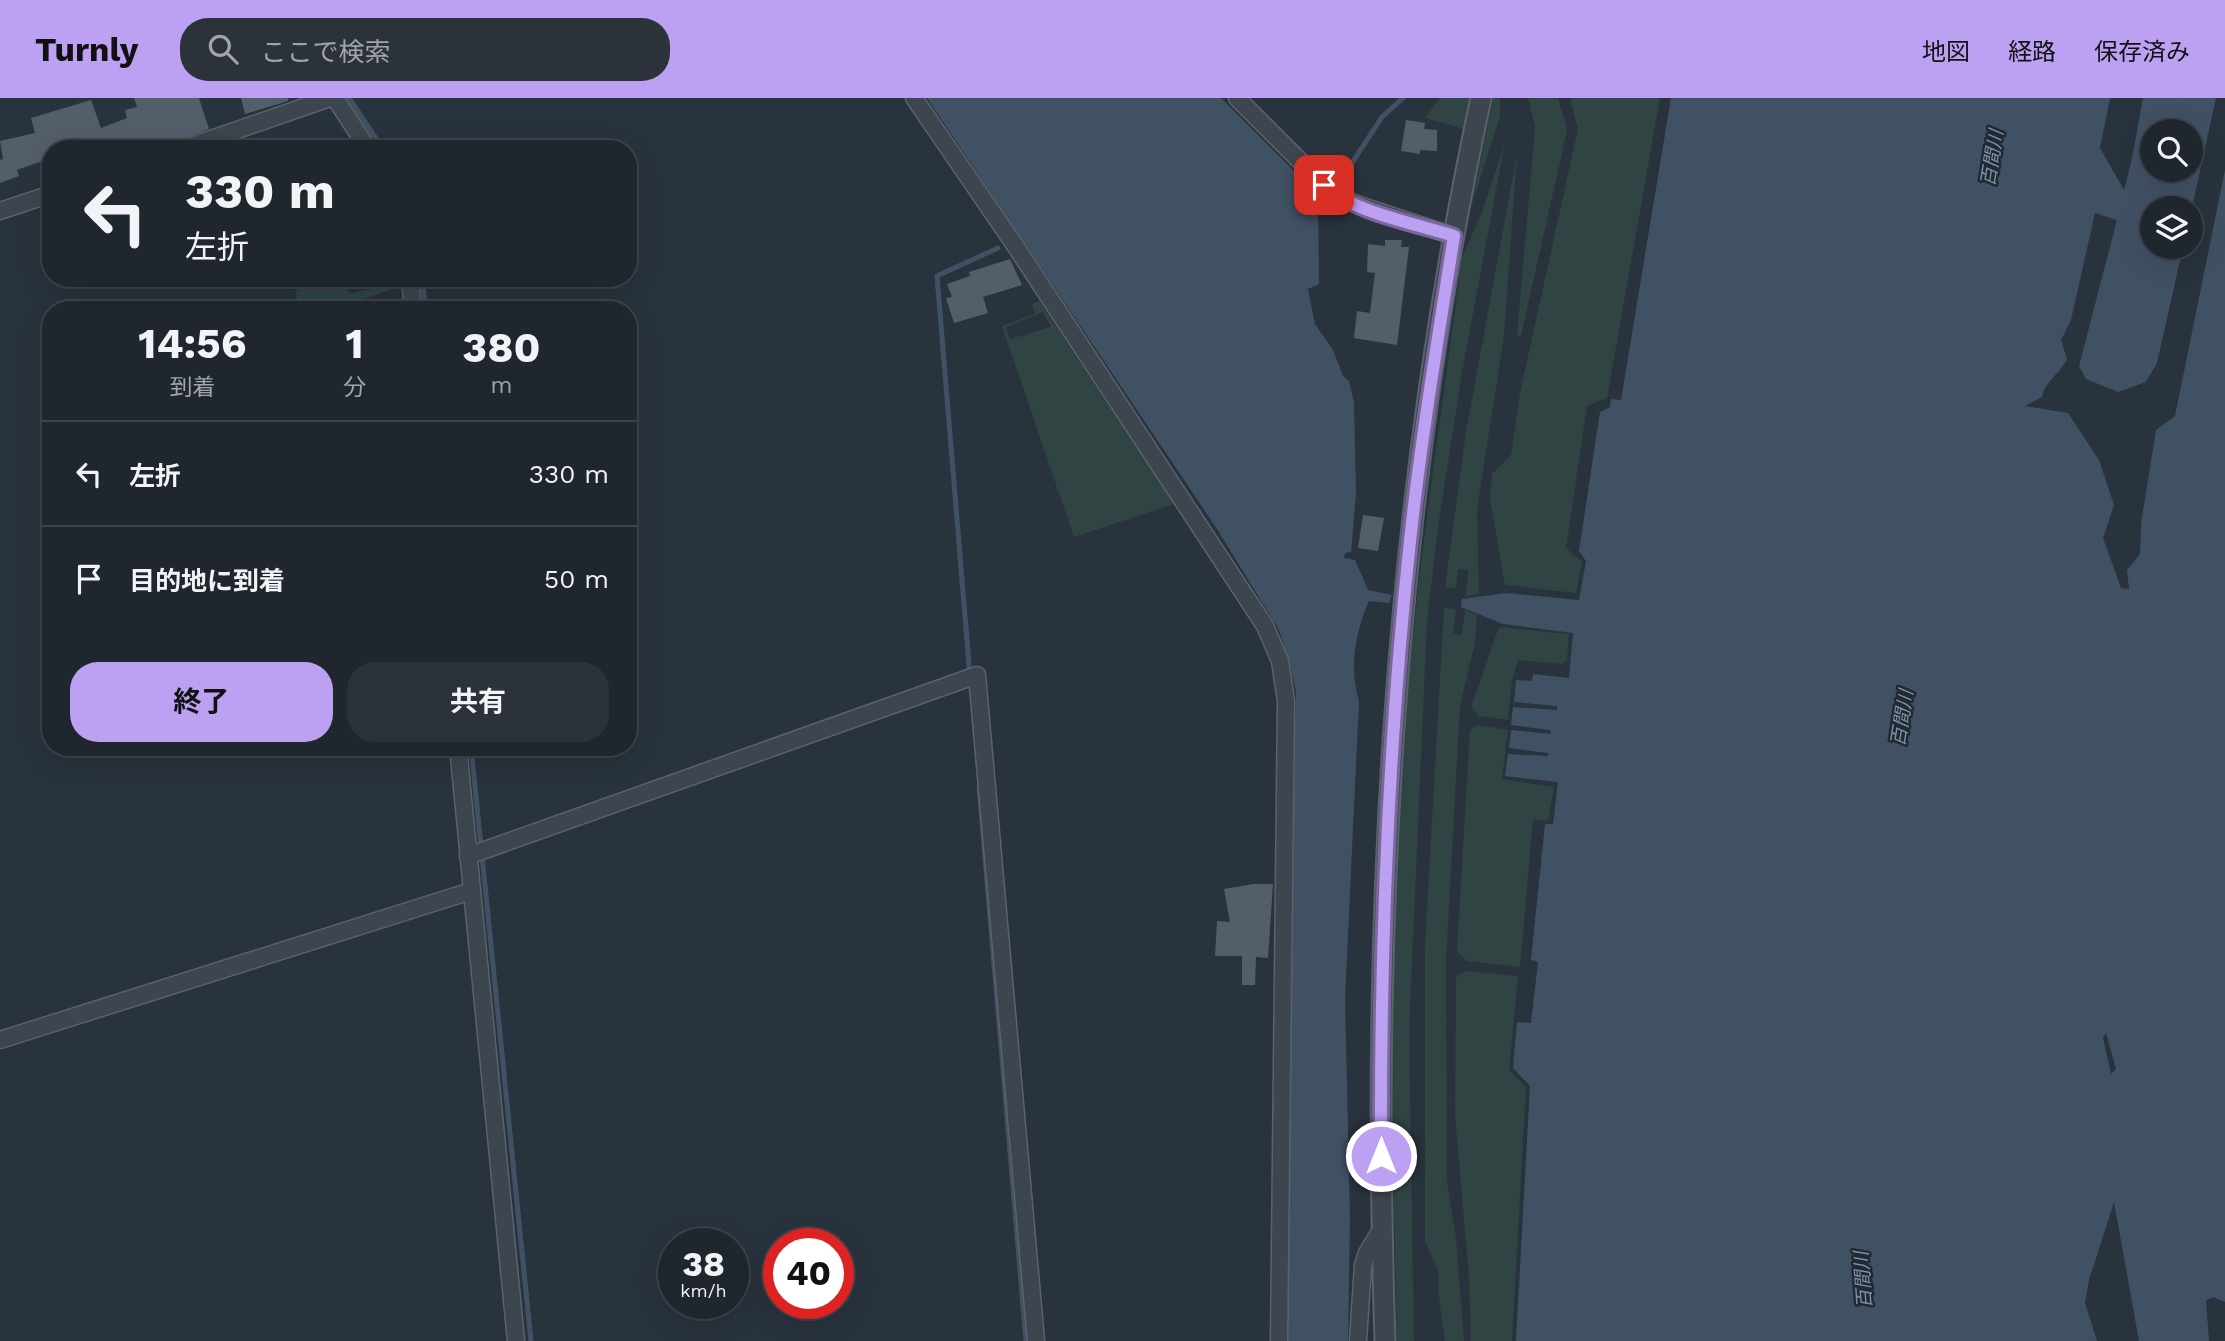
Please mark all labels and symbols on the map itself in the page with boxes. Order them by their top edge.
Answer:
water label: 百間川 [1976,126,2008,188]
pin [1294,155,1354,215]
water label: 百間川 [1886,686,1918,748]
position arrow [1344,1119,1418,1193]
speed limit sign: 40 [763,1228,854,1319]
water label: 百間川 [1849,1249,1876,1309]

